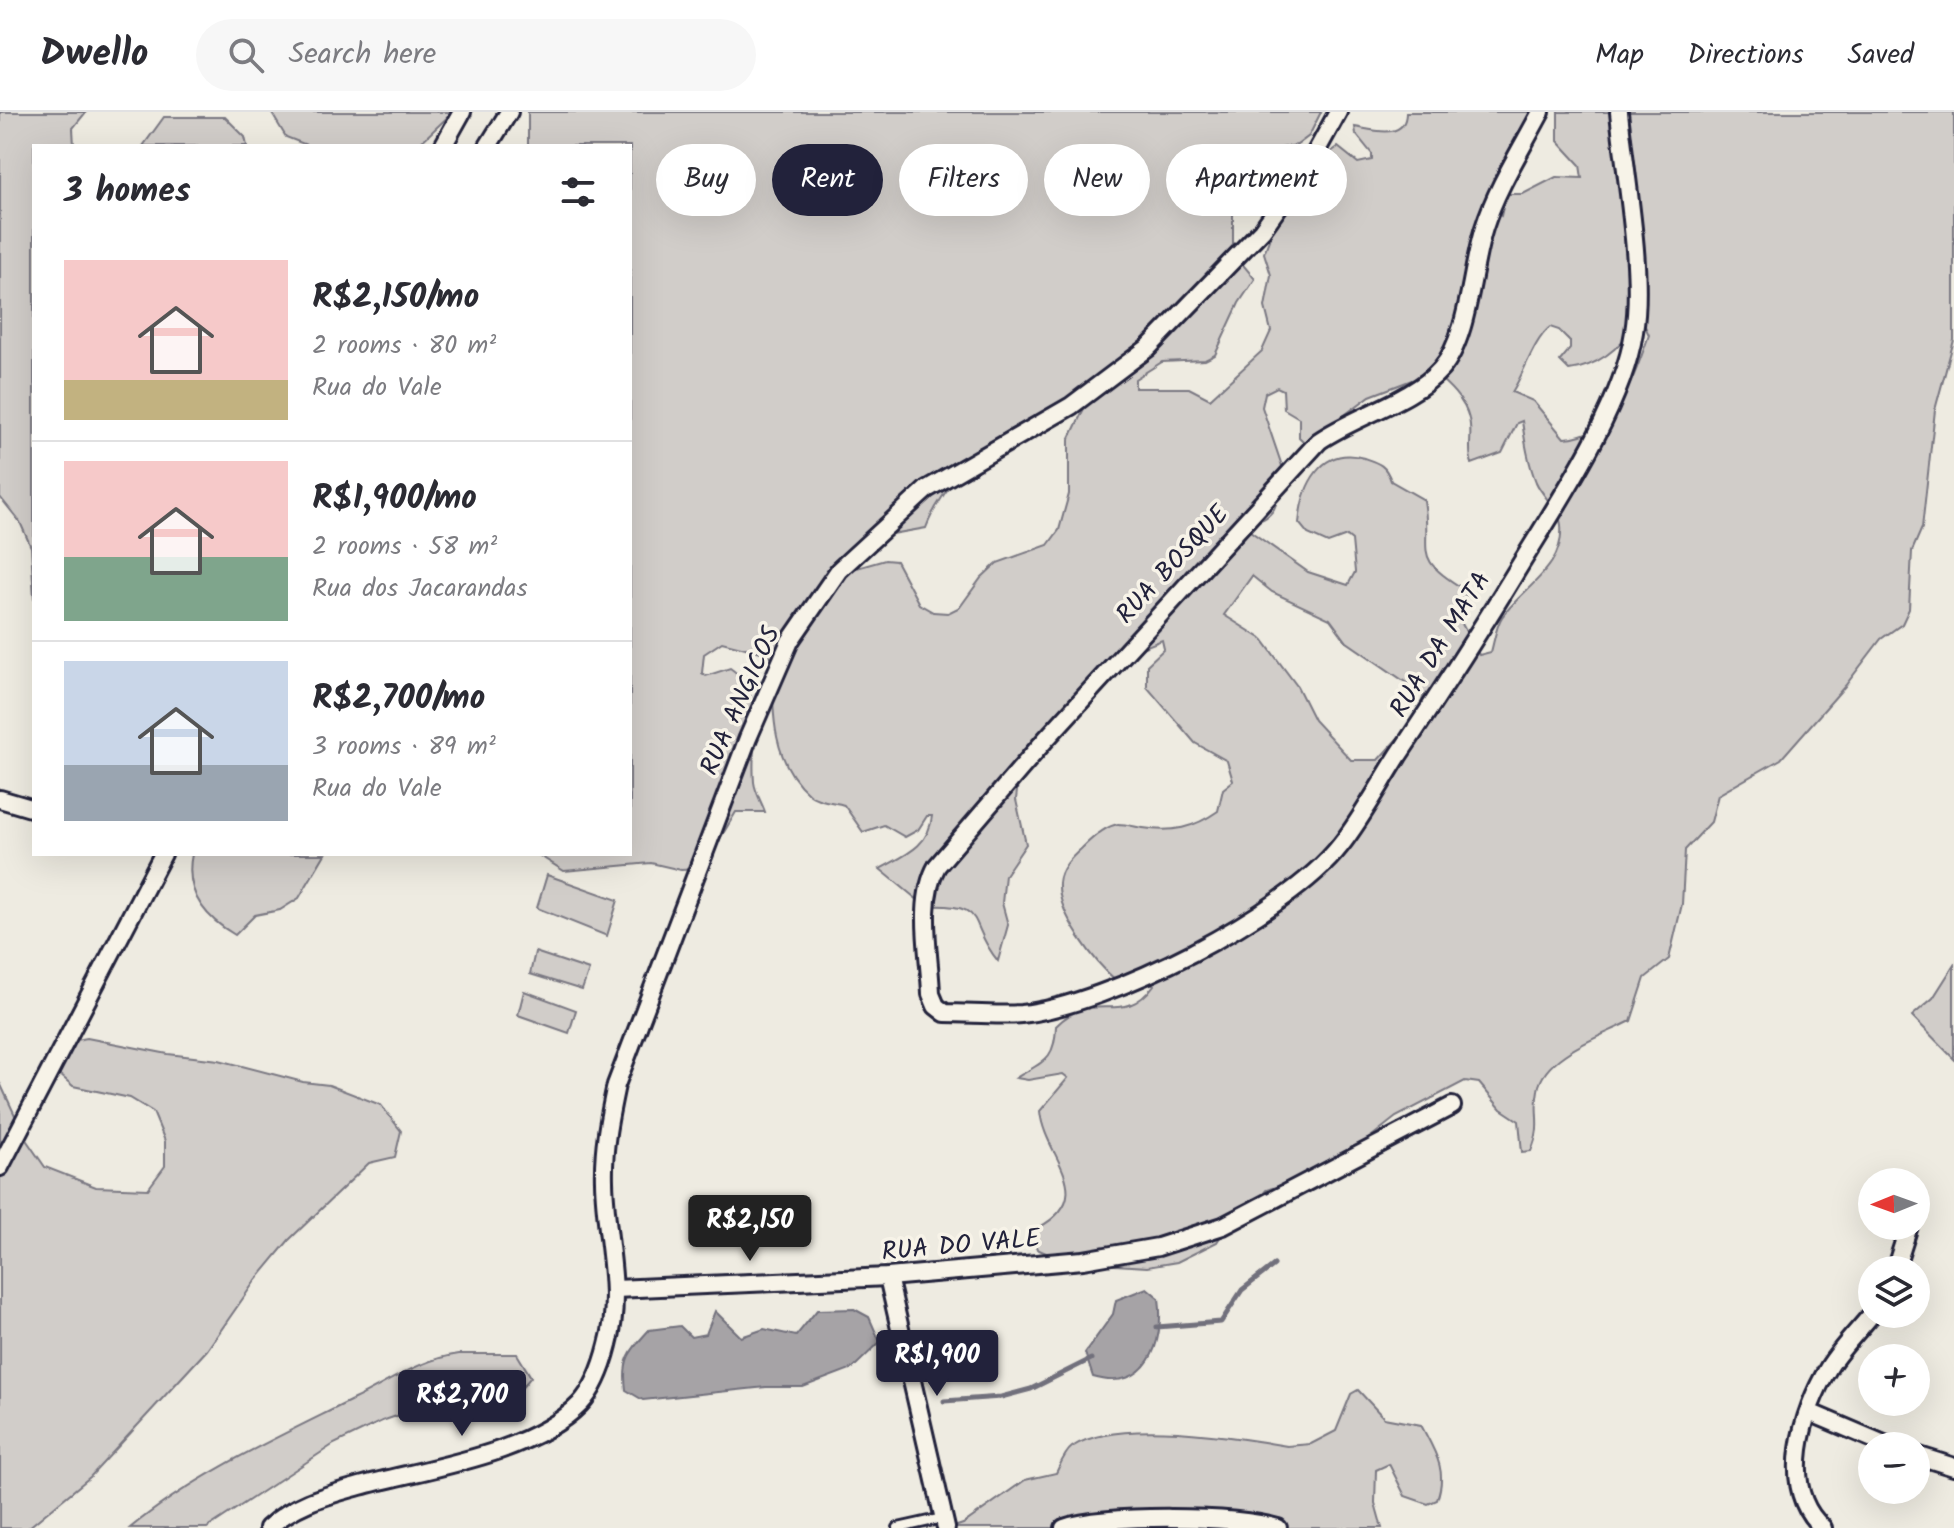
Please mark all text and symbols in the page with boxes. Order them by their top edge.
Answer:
search box [196,19,756,91]
text: Dwello [40,25,148,85]
text: Search here [288,31,436,79]
icon: search [224,33,268,77]
text: Map [1595,33,1644,78]
text: Directions [1688,33,1804,78]
text: Saved [1848,33,1914,78]
chip: Buy [656,144,756,216]
chip: Rent [772,144,883,216]
chip: Filters [899,144,1028,216]
chip: New [1044,144,1150,216]
chip: Apartment [1166,144,1347,216]
text: 3 homes [64,165,191,219]
icon: filters [556,170,600,214]
text: R$2,150/mo [312,271,479,325]
icon: home [128,292,224,388]
text: 2 rooms · 80 m² [312,325,496,367]
text: Rua do Vale [312,367,442,409]
text: R$1,900/mo [312,472,477,526]
icon: home [128,493,224,589]
street label: RUA BOSQUE [1106,495,1240,634]
text: 2 rooms · 58 m² [312,526,497,568]
street label: RUA DA MATA [1379,563,1503,727]
text: Rua dos Jacarandas [312,568,528,610]
street label: RUA ANGICOS [689,619,793,782]
text: R$2,700/mo [312,672,485,726]
icon: home [128,693,224,789]
text: 3 rooms · 89 m² [312,726,496,768]
text: Rua do Vale [312,768,442,810]
north arrow [1858,1168,1930,1240]
map controls [1858,1168,1930,1504]
pin: R$2,150 [676,1195,824,1263]
text: R$2,150 [706,1200,794,1242]
street label: RUA DO VALE [880,1218,1043,1274]
button: layers [1858,1256,1930,1328]
pin: R$1,900 [863,1330,1011,1398]
text: R$1,900 [894,1335,980,1377]
button: + [1858,1344,1930,1416]
pin: R$2,700 [388,1370,536,1438]
text: R$2,700 [416,1375,508,1417]
button: − [1858,1432,1930,1504]

